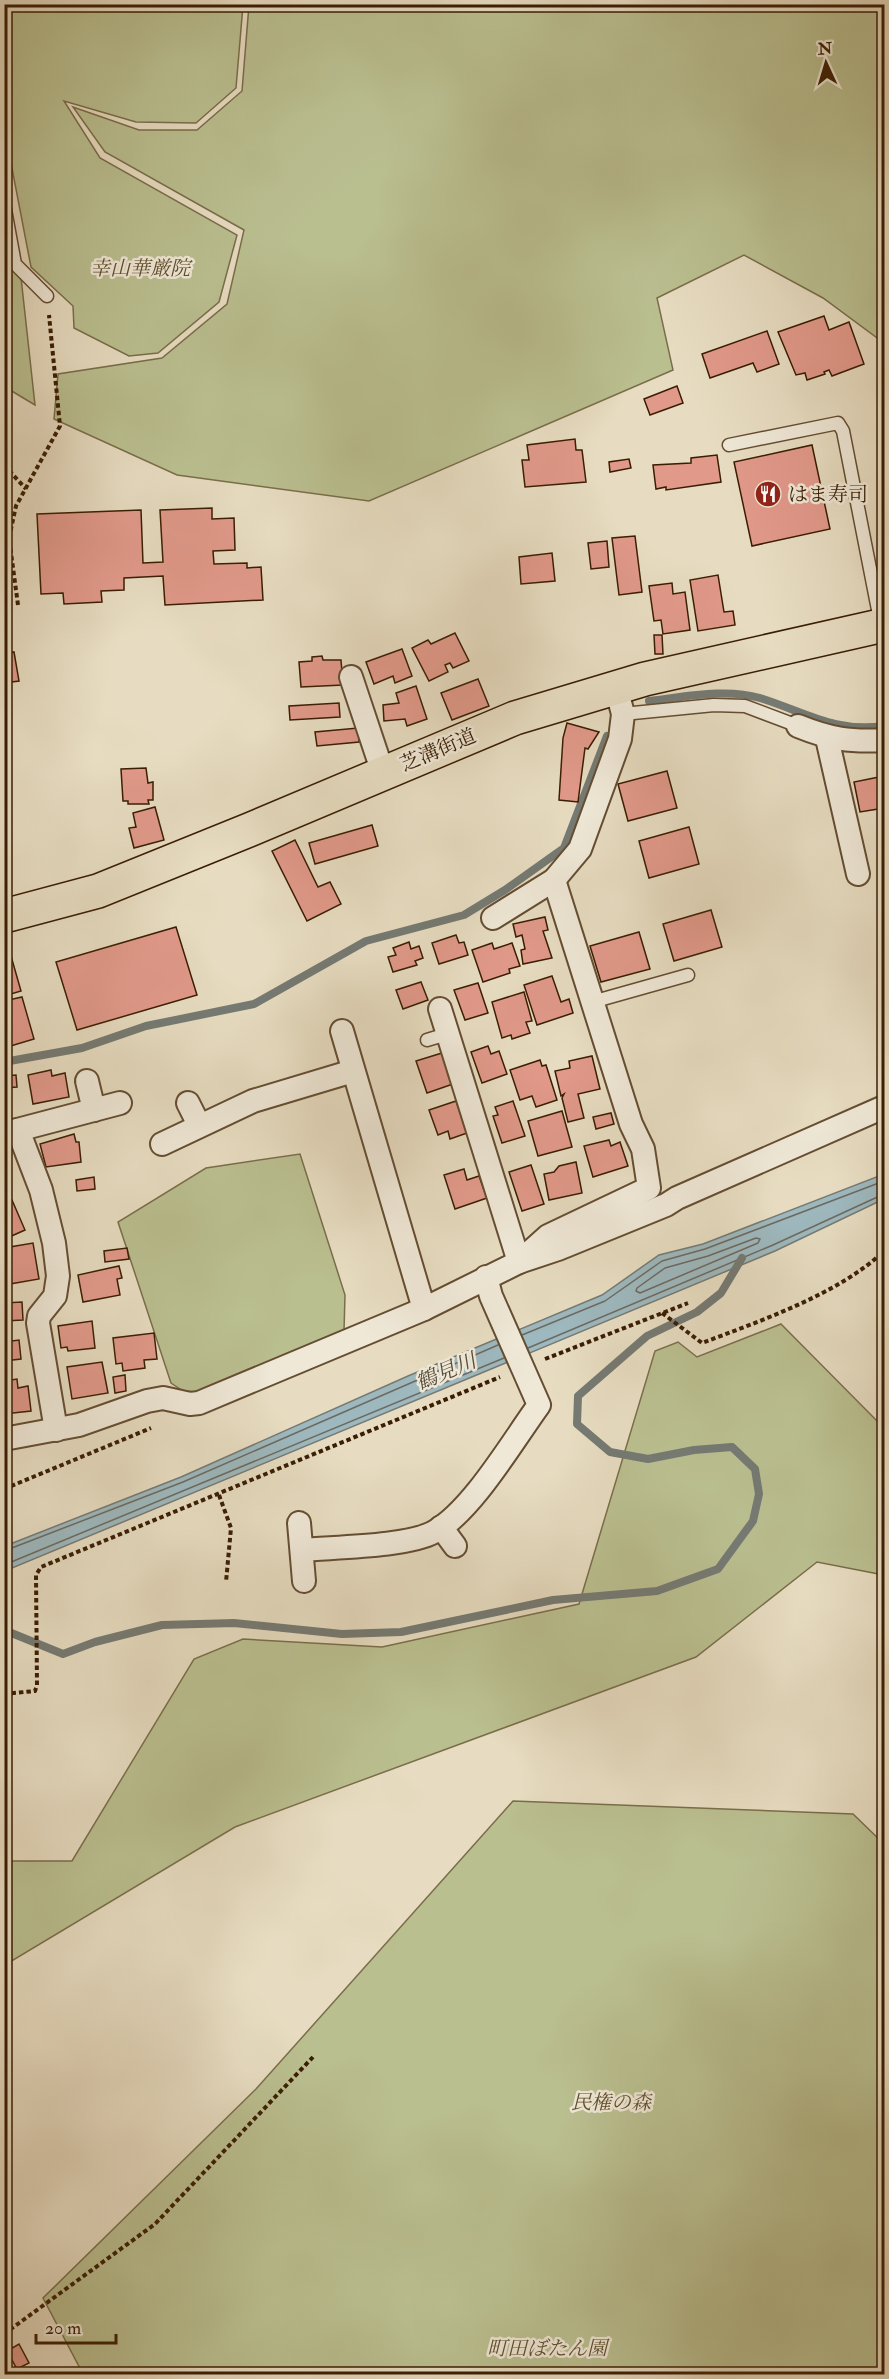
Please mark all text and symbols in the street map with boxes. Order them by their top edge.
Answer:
north arrow [796,33,856,93]
text: N [816,39,834,60]
park label: 幸山華厳院 [90,256,193,281]
restaurant icon: はま寿司 [753,479,783,509]
place label: はま寿司 [788,482,868,507]
street label: 芝溝街道 [396,723,480,777]
water label: 鶴見川 [412,1346,482,1397]
park label: 民権の森 [571,2090,653,2115]
scale bar [36,2307,116,2345]
text: 20 m [45,2317,81,2340]
park label: 町田ぼたん園 [487,2336,610,2361]

